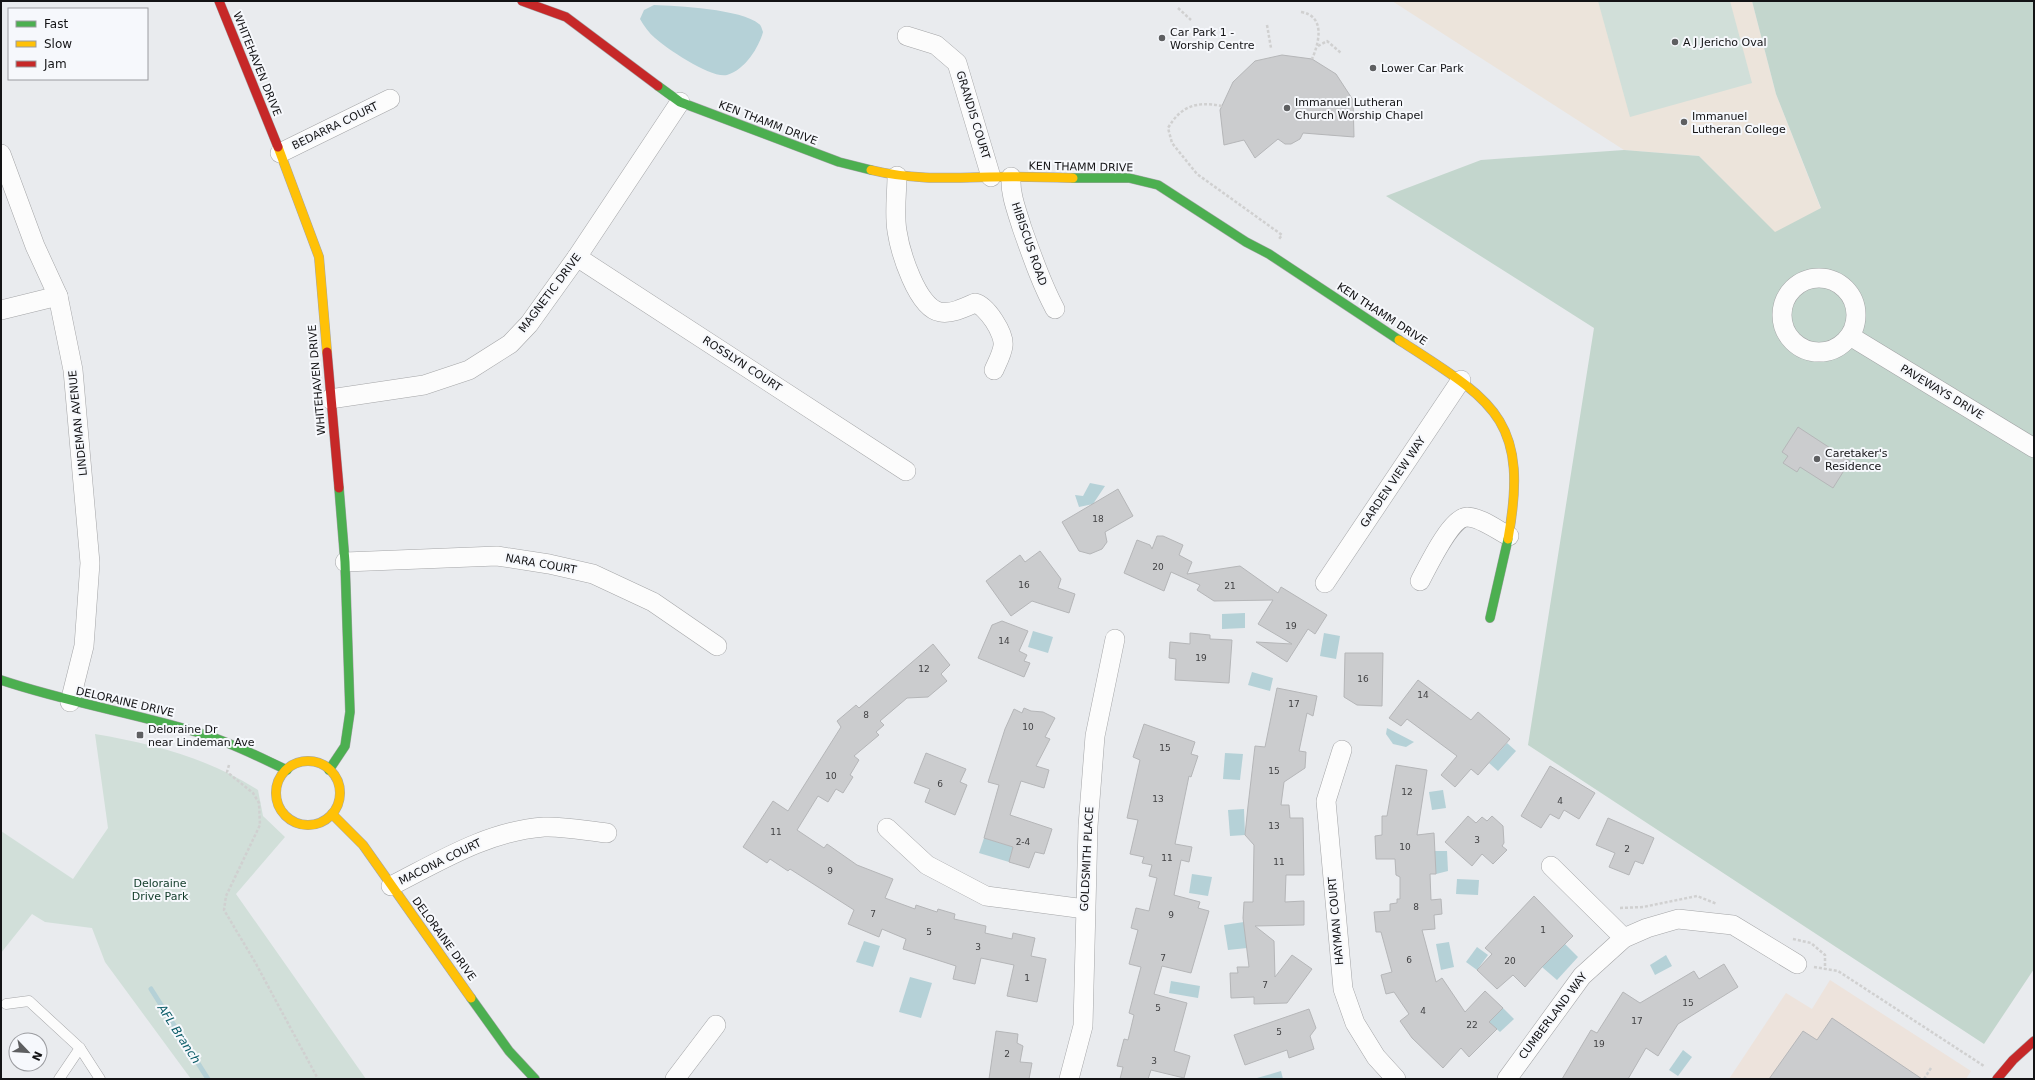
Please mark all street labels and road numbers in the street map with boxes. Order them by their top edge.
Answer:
street label: WHITEHAVEN DRIVE [230,10,284,118]
street label: GRANDIS COURT [953,69,993,161]
street label: KEN THAMM DRIVE [717,98,819,148]
street label: BEDARRA COURT [290,99,380,152]
street label: KEN THAMM DRIVE [1029,160,1134,174]
street label: HIBISCUS ROAD [1009,200,1049,288]
street label: MAGNETIC DRIVE [516,251,584,335]
street label: KEN THAMM DRIVE [1335,280,1429,348]
street label: WHITEHAVEN DRIVE [306,324,328,436]
street label: ROSSLYN COURT [700,334,784,394]
street label: PAVEWAYS DRIVE [1898,362,1986,422]
street label: LINDEMAN AVENUE [66,369,90,477]
street label: GARDEN VIEW WAY [1358,434,1428,530]
street label: NARA COURT [504,551,578,577]
street label: DELORAINE DRIVE [75,684,175,720]
street label: GOLDSMITH PLACE [1078,806,1096,912]
street label: MACONA COURT [397,836,484,888]
street label: HAYMAN COURT [1326,876,1346,966]
street label: DELORAINE DRIVE [409,895,479,983]
street label: CUMBERLAND WAY [1516,970,1590,1062]

